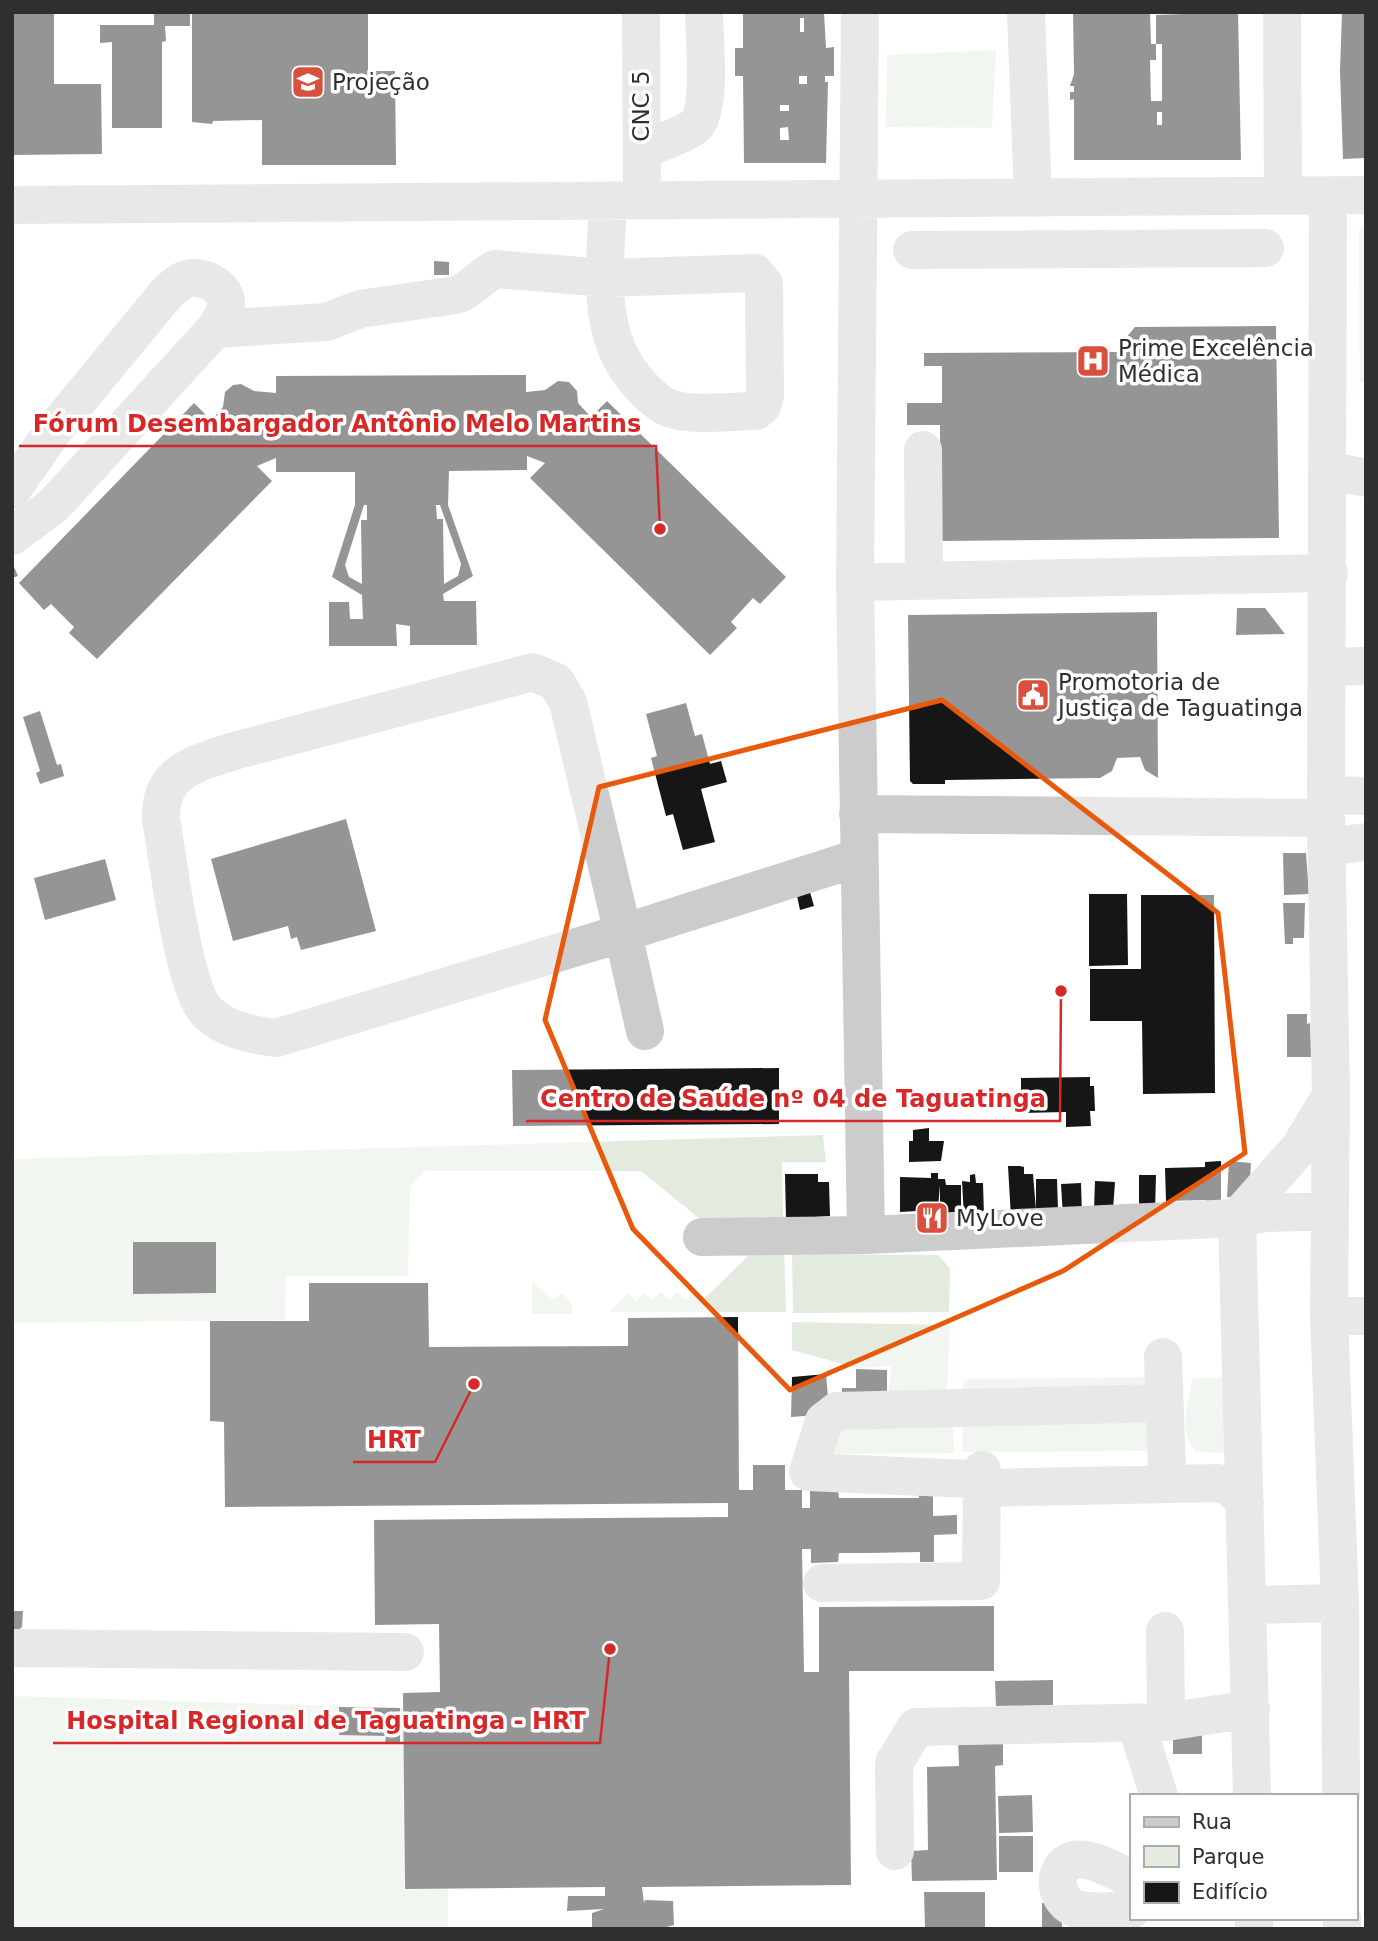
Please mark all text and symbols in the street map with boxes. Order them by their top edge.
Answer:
school or university icon: Projeção [289,63,327,101]
place label: Projeção [332,69,430,95]
street label: CNC 5 [628,70,654,142]
place label: Prime Excelência Médica [1118,335,1314,387]
hospital icon: Prime Excelência Médica [1074,342,1112,380]
callout: Fórum Desembargador Antônio Melo Martins [19,401,656,446]
text: Fórum Desembargador Antônio Melo Martins [33,410,641,438]
place label: Promotoria de Justiça de Taguatinga [1056,669,1303,721]
public building icon: Promotoria de Justiça de Taguatinga [1014,676,1052,714]
callout: Centro de Saúde nº 04 de Taguatinga [526,1076,1060,1121]
text: Centro de Saúde nº 04 de Taguatinga [540,1085,1046,1113]
restaurant icon: MyLove [913,1199,951,1237]
place label: MyLove [956,1205,1044,1231]
callout: HRT [353,1417,435,1462]
text: HRT [367,1426,422,1454]
callout: Hospital Regional de Taguatinga - HRT [53,1698,600,1743]
text: Hospital Regional de Taguatinga - HRT [66,1707,586,1735]
legend [1130,1794,1357,1920]
text: Rua [1192,1810,1232,1834]
text: Parque [1192,1845,1264,1869]
text: Edifício [1192,1880,1268,1904]

